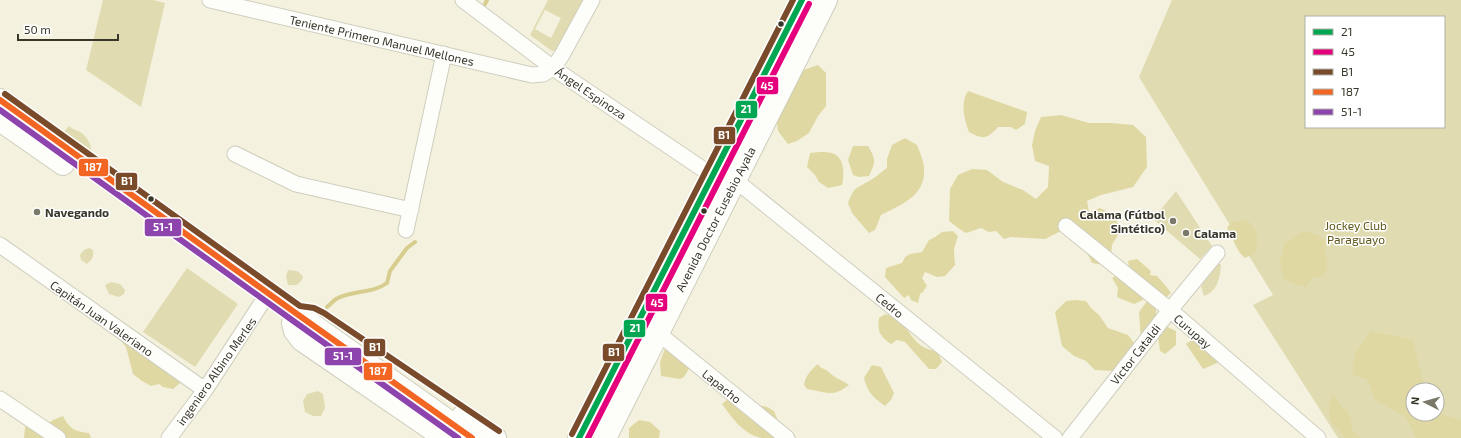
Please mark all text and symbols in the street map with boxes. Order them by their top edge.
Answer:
street label: Teniente Primero Manuel Mellones [288,12,476,68]
scale bar [18,16,118,42]
legend [1305,16,1445,128]
unlabelled marker [776,19,786,29]
text: 50 m [24,22,51,36]
text: 21 [1341,24,1353,38]
text: 45 [1341,44,1355,58]
street label: Ángel Espinoza [553,64,629,122]
text: B1 [1341,64,1353,78]
line badge: 45 [756,76,779,95]
text: 45 [760,79,774,92]
text: 187 [1341,84,1359,98]
line badge: 21 [735,100,758,119]
text: 21 [740,102,752,115]
text: 51-1 [1341,104,1362,118]
line badge: B1 [713,126,736,145]
text: B1 [718,128,730,141]
street label: Avenida Doctor Eusebio Ayala [672,144,758,294]
line badge: 187 [78,158,109,177]
text: 187 [84,160,102,173]
line badge: B1 [115,172,138,191]
text: B1 [121,174,133,187]
unlabelled marker [146,194,156,204]
place label: Navegando [45,205,109,219]
unlabelled marker [699,206,709,216]
marker: Navegando [32,207,42,217]
place label: Calama (Fútbol Sintético) [1080,207,1165,235]
marker: Calama (Fútbol Sintético) [1168,216,1178,226]
line badge: 51-1 [144,218,182,237]
park label: Jockey Club Paraguayo [1325,218,1387,246]
text: 51-1 [153,220,173,233]
place label: Calama [1194,226,1236,240]
marker: Calama [1181,228,1191,238]
street label: Capitán Juan Valeriano [48,277,156,359]
street label: Cedro [873,290,907,321]
line badge: 45 [645,293,668,312]
text: 45 [650,296,664,309]
street label: Curupay [1171,311,1215,352]
street label: ingeniero Albino Merles [173,314,259,428]
line badge: 21 [623,319,646,338]
text: 21 [629,321,641,334]
street label: Victor Cataldi [1107,321,1163,387]
line badge: B1 [363,338,386,357]
text: B1 [369,340,381,353]
line badge: B1 [602,343,625,362]
text: B1 [608,345,620,358]
line badge: 51-1 [324,347,362,366]
text: 51-1 [333,349,353,362]
line badge: 187 [363,362,393,381]
text: 187 [369,364,387,377]
street label: Lapacho [700,366,744,406]
north arrow [1405,382,1445,422]
text: N [1408,396,1421,406]

